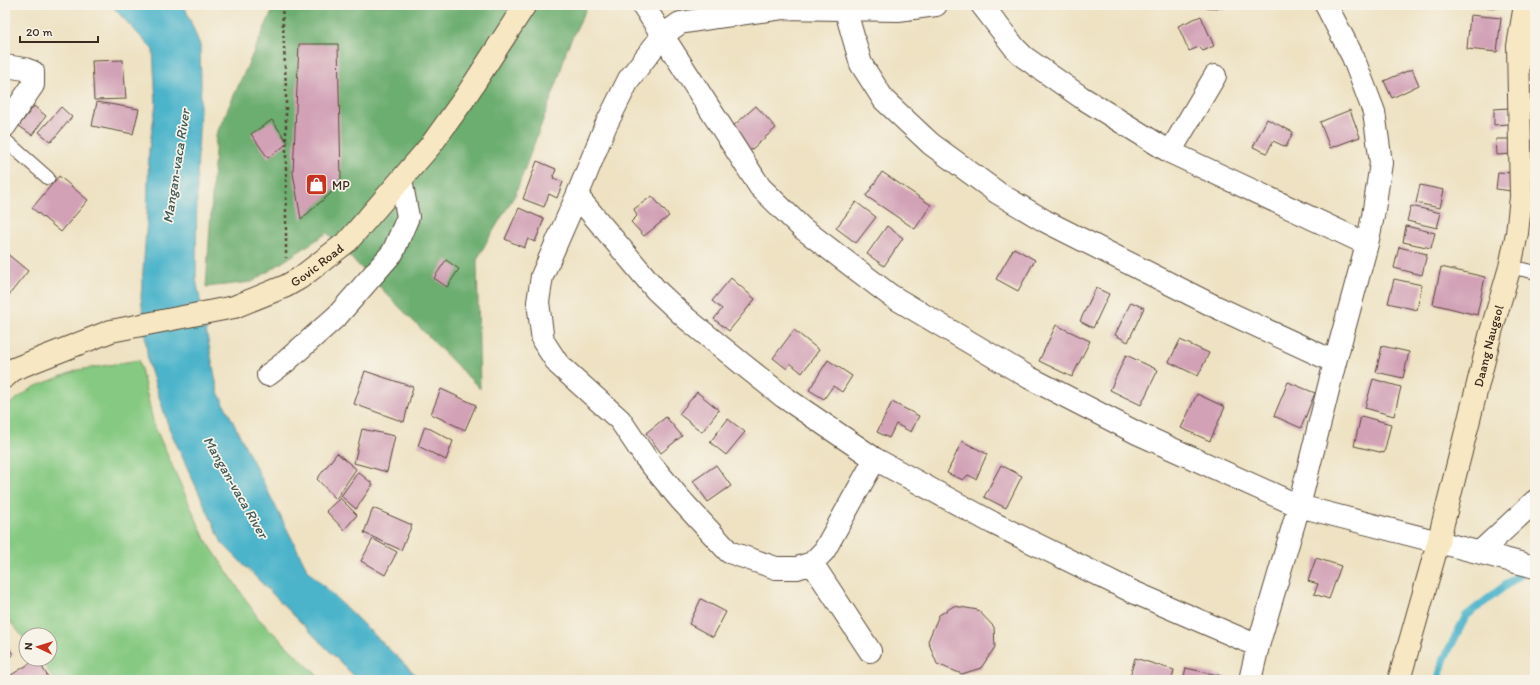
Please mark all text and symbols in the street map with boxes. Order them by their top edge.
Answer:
scale bar [20,18,98,44]
text: 20 m [26,25,53,39]
water label: Mangan-vaca River [159,106,194,224]
shop icon: MP [304,172,330,198]
place label: MP [332,178,350,193]
street label: Govic Road [288,240,346,290]
street label: Daang Naugsol [1471,303,1507,388]
water label: Mangan-vaca River [199,433,272,543]
north arrow [18,627,58,667]
text: N [22,642,35,651]

